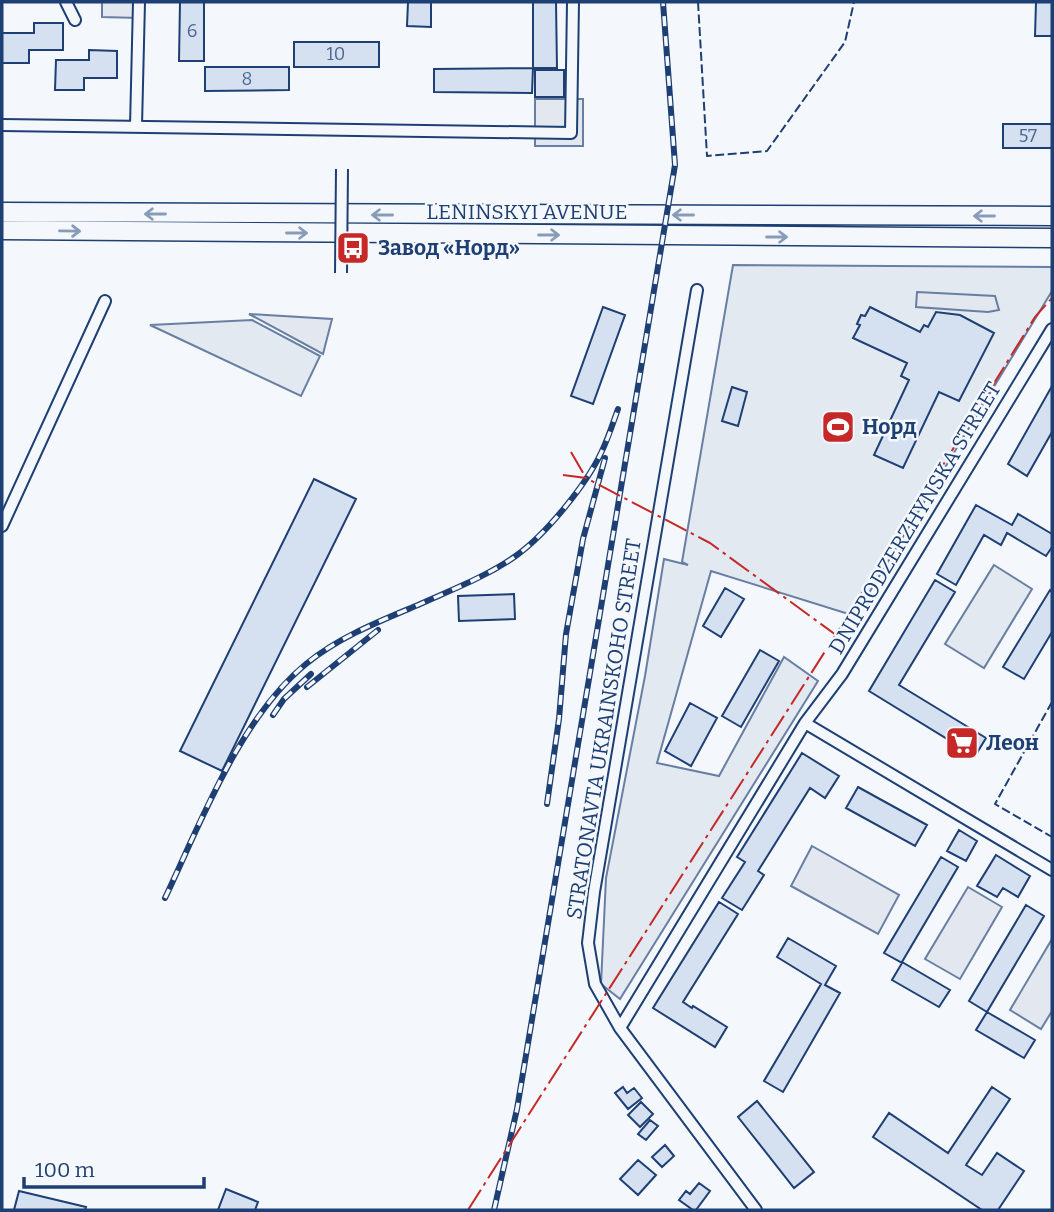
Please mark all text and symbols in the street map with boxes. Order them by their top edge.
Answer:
house number: 6 [187,20,197,42]
house number: 10 [327,43,345,65]
house number: 8 [242,68,252,90]
house number: 57 [1019,125,1037,147]
street label: LENINSKYI AVENUE [426,199,628,225]
one-way arrow [143,207,166,221]
one-way arrow [371,208,394,222]
one-way arrow [672,209,695,222]
one-way arrow [973,209,996,223]
one-way arrow [58,224,81,238]
one-way arrow [286,226,309,240]
one-way arrow [538,228,561,242]
bus stop icon: Завод «Норд» [334,229,372,267]
one-way arrow [765,230,788,243]
place label: Завод «Норд» [378,235,520,261]
street label: DNIPRODZERZHYNSKA STREET [823,377,1007,659]
sports icon: Норд [819,408,857,446]
place label: Норд [862,414,917,440]
street label: STRATONAVTA UKRAINSKOHO STREET [561,537,647,921]
supermarket icon: Леон [943,724,981,762]
place label: Леон [986,730,1039,756]
scale bar [24,1146,205,1190]
text: 100 m [35,1157,95,1183]

